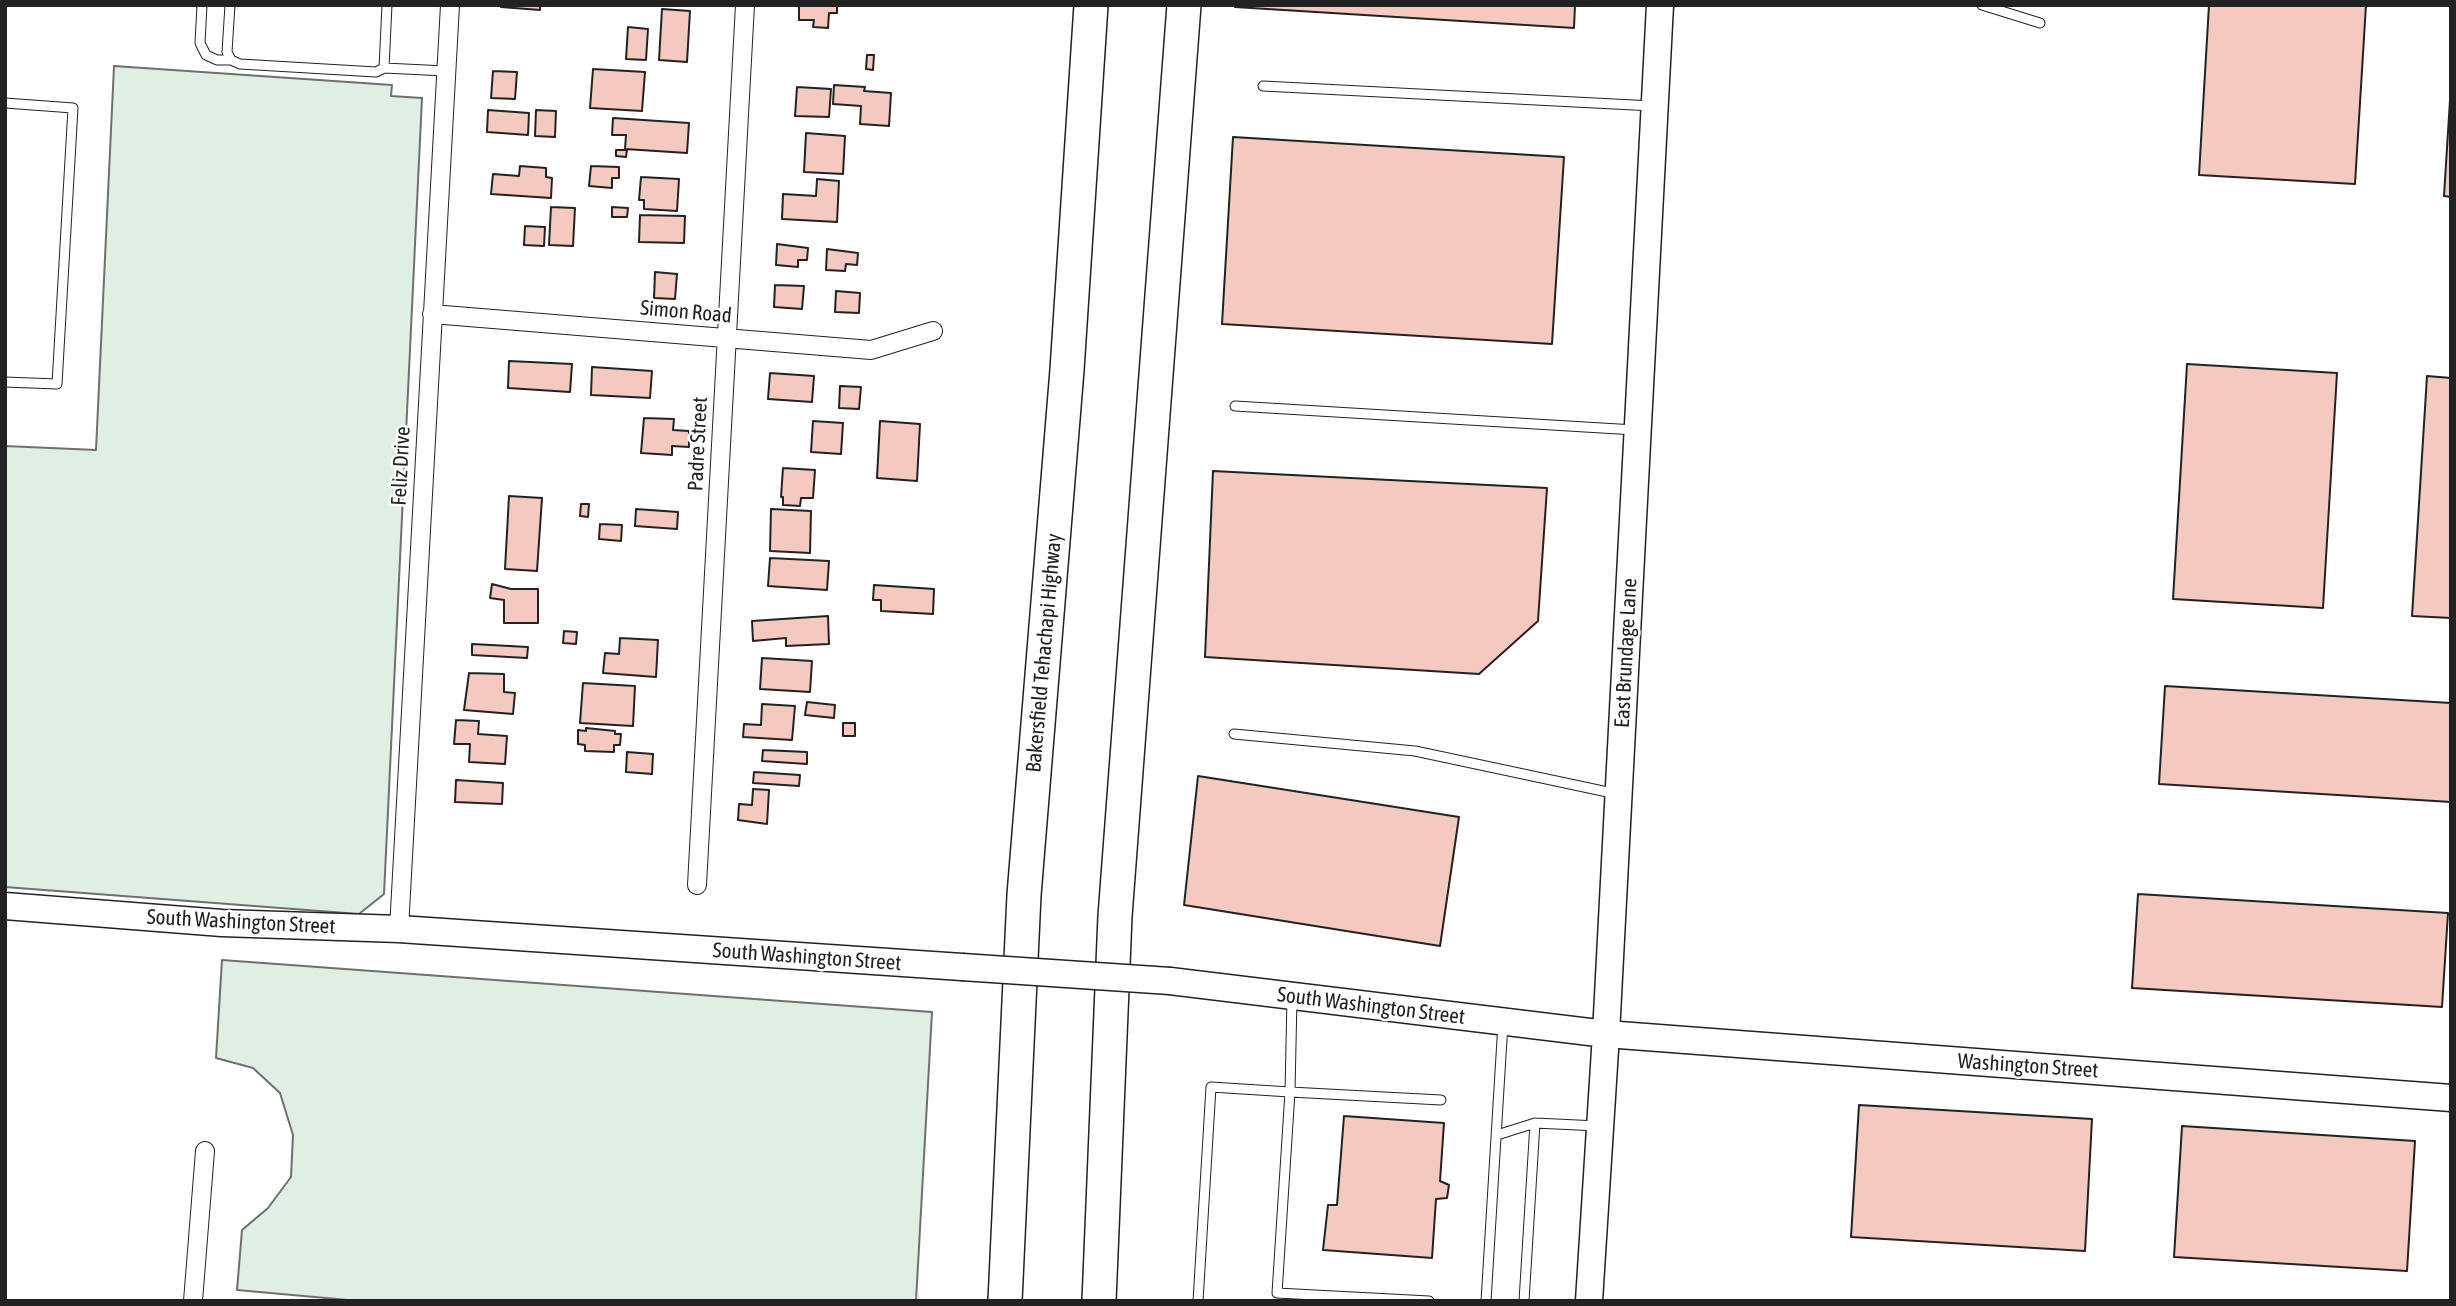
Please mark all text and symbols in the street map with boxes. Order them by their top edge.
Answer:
street label: Simon Road [639,295,733,329]
street label: Padre Street [683,396,713,492]
street label: Feliz Drive [386,426,416,506]
street label: Bakersfield Tehachapi Highway [1021,532,1067,774]
street label: East Brundage Lane [1609,578,1643,728]
street label: South Washington Street [146,904,336,940]
street label: South Washington Street [712,938,902,976]
street label: South Washington Street [1276,982,1466,1030]
street label: Washington Street [1957,1049,2099,1083]

